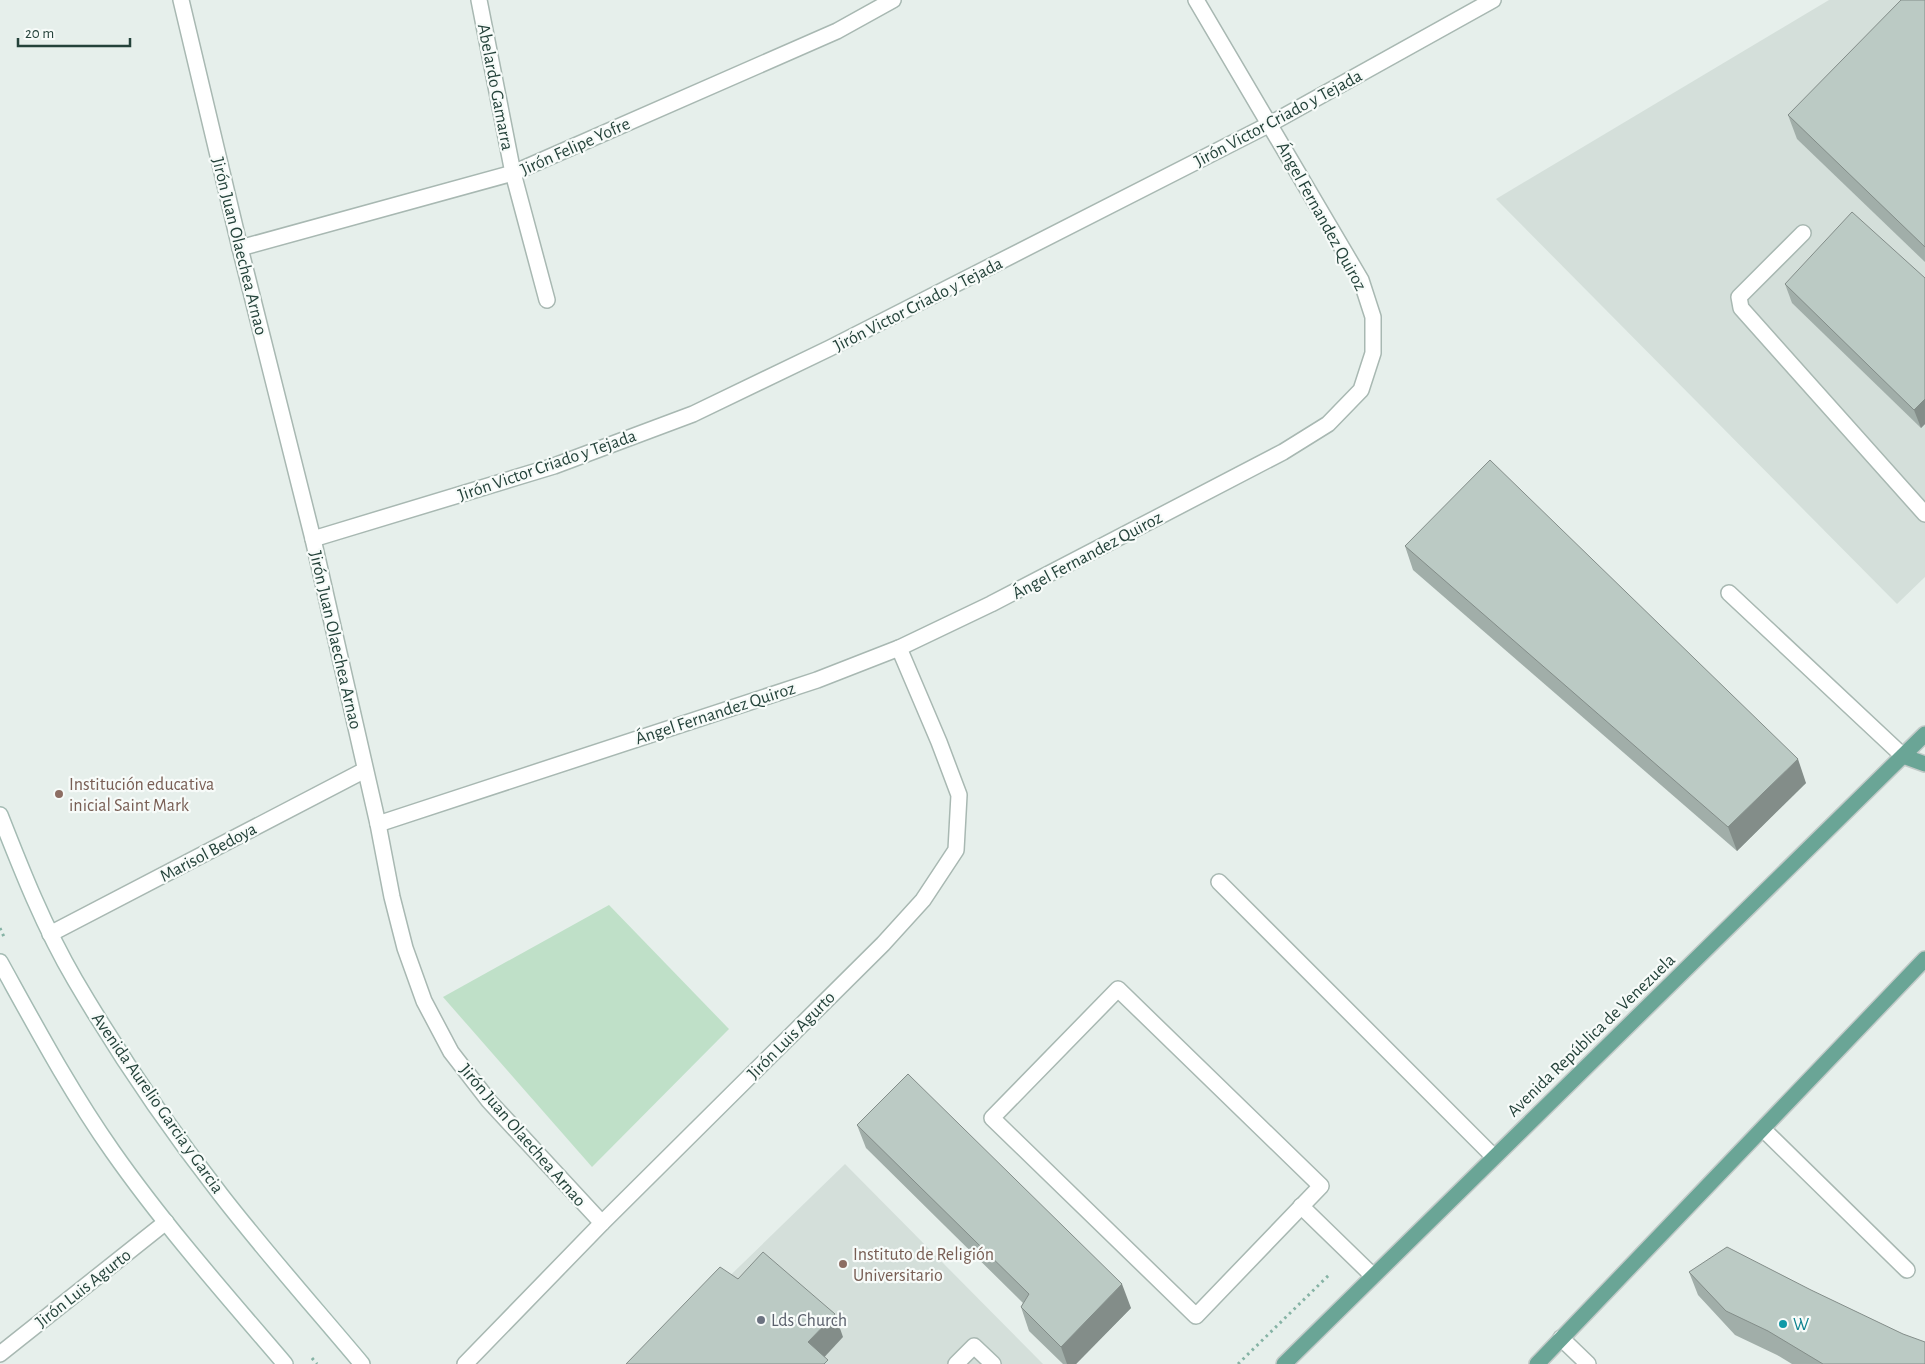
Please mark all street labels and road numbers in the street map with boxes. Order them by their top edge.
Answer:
street label: Abelardo Gamarra [474,22,516,152]
street label: Jirón Victor Criado y Tejada [1192,67,1365,171]
street label: Jirón Felipe Yofre [518,115,633,179]
street label: Ángel Fernandez Quiroz [1273,138,1372,294]
street label: Jirón Juan Olaechea Arnao [208,156,270,337]
street label: Jirón Victor Criado y Tejada [831,254,1006,355]
street label: Jirón Victor Criado y Tejada [456,427,639,505]
street label: Ángel Fernandez Quiroz [1008,506,1165,603]
street label: Jirón Juan Olaechea Arnao [306,549,364,731]
street label: Ángel Fernandez Quiroz [632,677,797,748]
street label: Marisol Bedoya [157,820,260,886]
street label: Avenida República de Venezuela [1504,951,1679,1121]
street label: Jirón Luis Agurto [744,988,839,1083]
street label: Avenida Aurelio Garcia y Garcia [88,1010,226,1197]
street label: Jirón Juan Olaechea Arnao [456,1061,589,1211]
street label: Jirón Luis Agurto [33,1246,135,1331]

